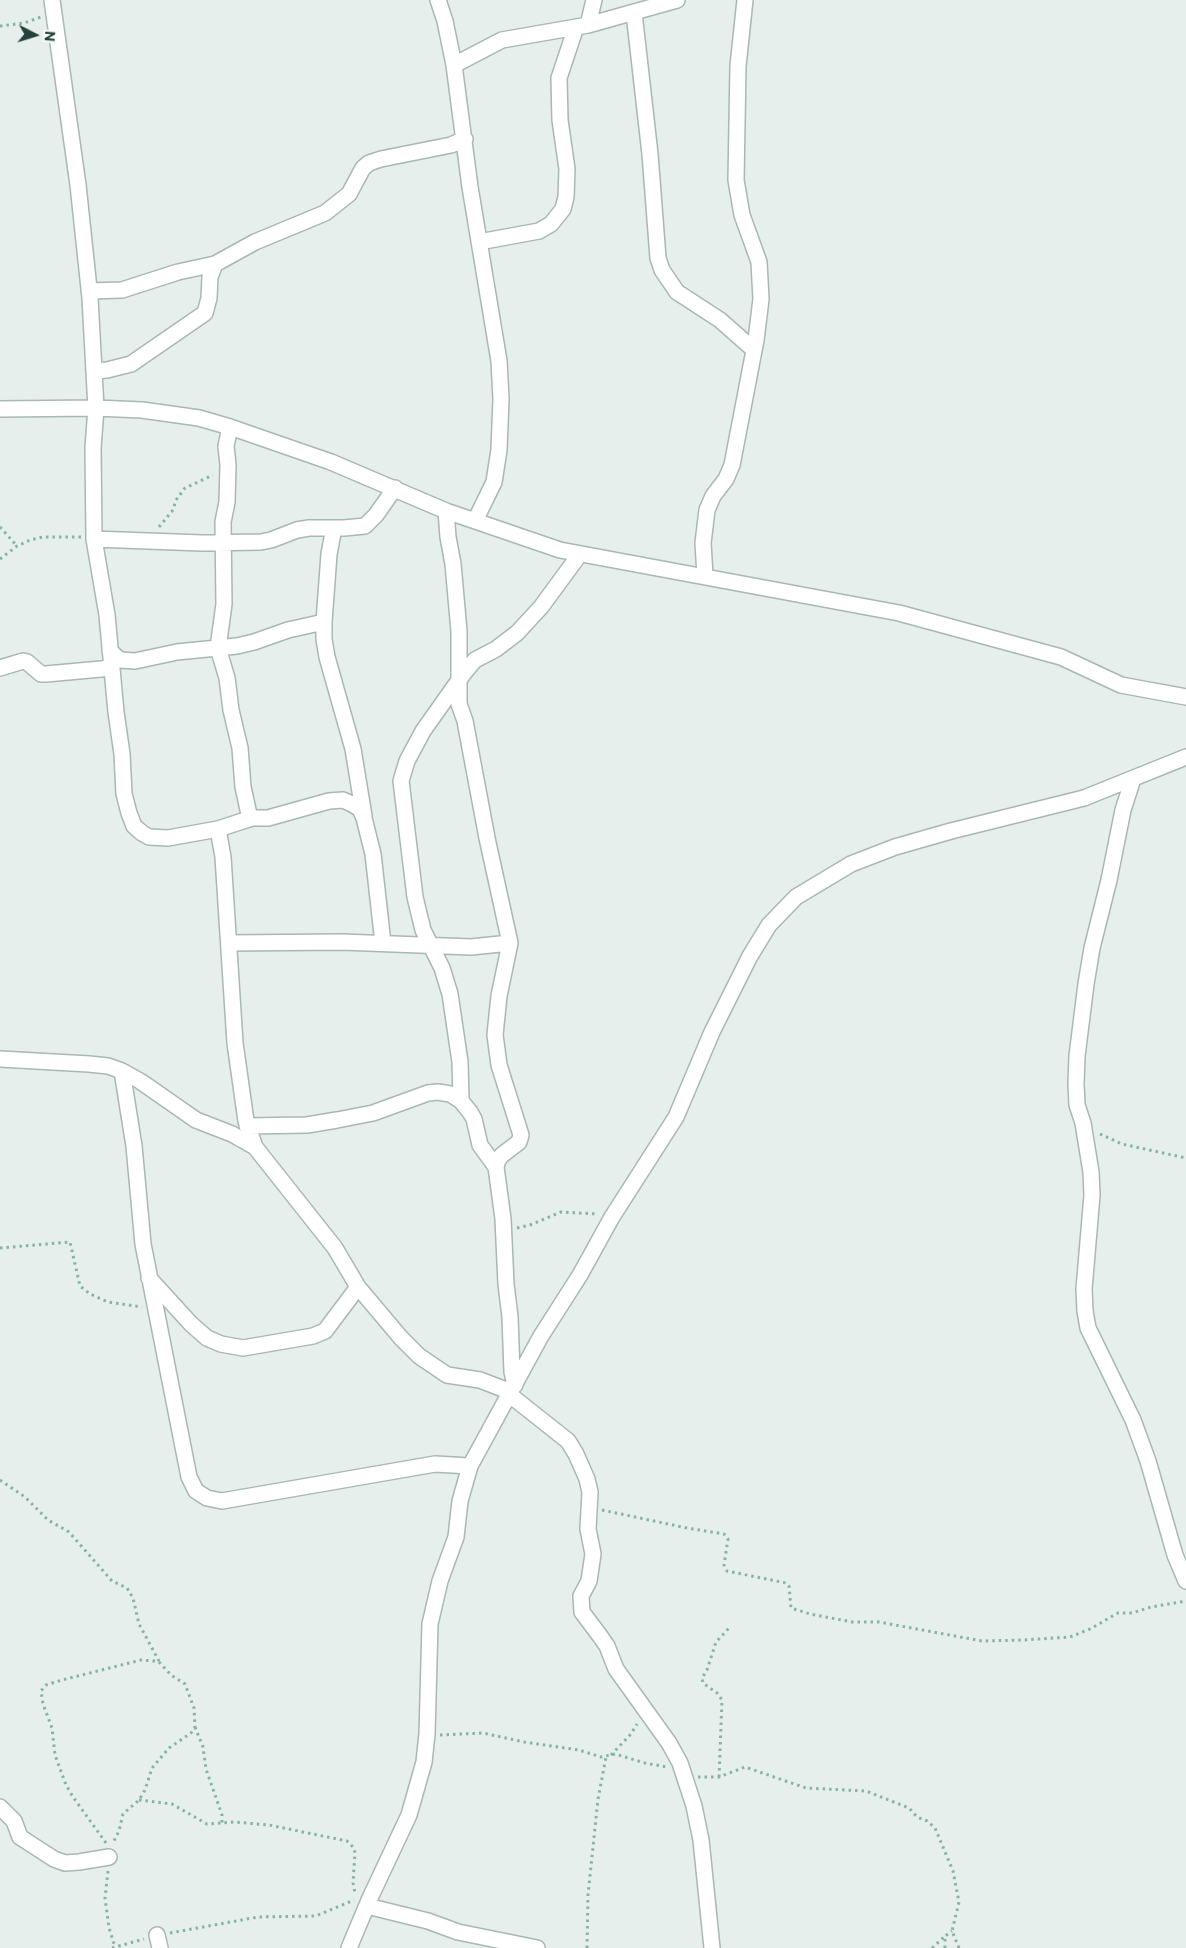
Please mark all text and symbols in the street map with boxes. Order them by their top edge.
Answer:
north arrow [10,10,60,60]
text: N [42,30,59,42]

